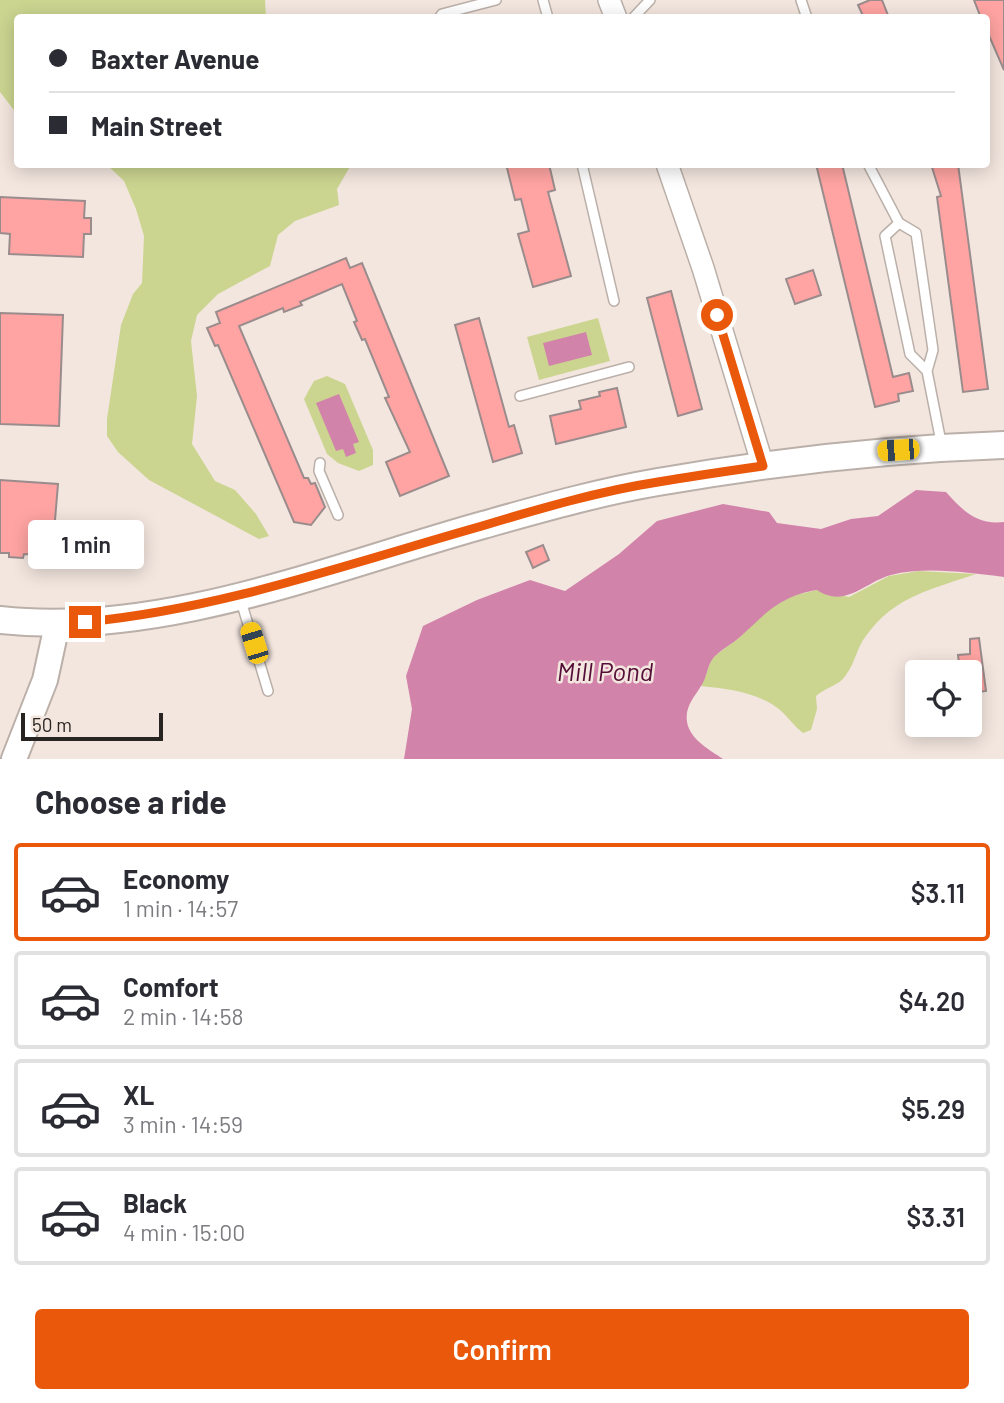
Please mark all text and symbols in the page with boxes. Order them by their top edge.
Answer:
text: Baxter Avenue [91,43,259,74]
text: Main Street [91,110,222,141]
route start [701,299,733,331]
car [877,438,920,462]
callout: 1 min [27,520,143,570]
text: 1 min [61,530,111,558]
route end [69,606,101,638]
car [238,620,271,666]
water label: Mill Pond [557,655,654,686]
map controls [905,660,982,737]
button: locate [905,660,982,737]
scale bar [21,710,163,742]
text: 50 m [32,713,72,736]
text: Choose a ride [35,782,227,820]
icon: car [39,861,102,924]
text: Economy [123,863,229,894]
text: $3.11 [911,877,965,908]
text: 1 min · 14:57 [123,894,238,922]
icon: car [39,969,102,1032]
text: Comfort [123,971,219,1002]
text: $4.20 [899,985,965,1016]
text: 2 min · 14:58 [123,1002,244,1030]
icon: car [39,1077,102,1140]
text: XL [123,1079,154,1110]
text: $5.29 [901,1093,965,1124]
text: 3 min · 14:59 [123,1110,243,1138]
icon: car [39,1185,102,1248]
text: Black [123,1187,187,1218]
text: $3.31 [906,1201,965,1232]
text: 4 min · 15:00 [123,1218,245,1246]
button: Confirm [35,1309,969,1389]

